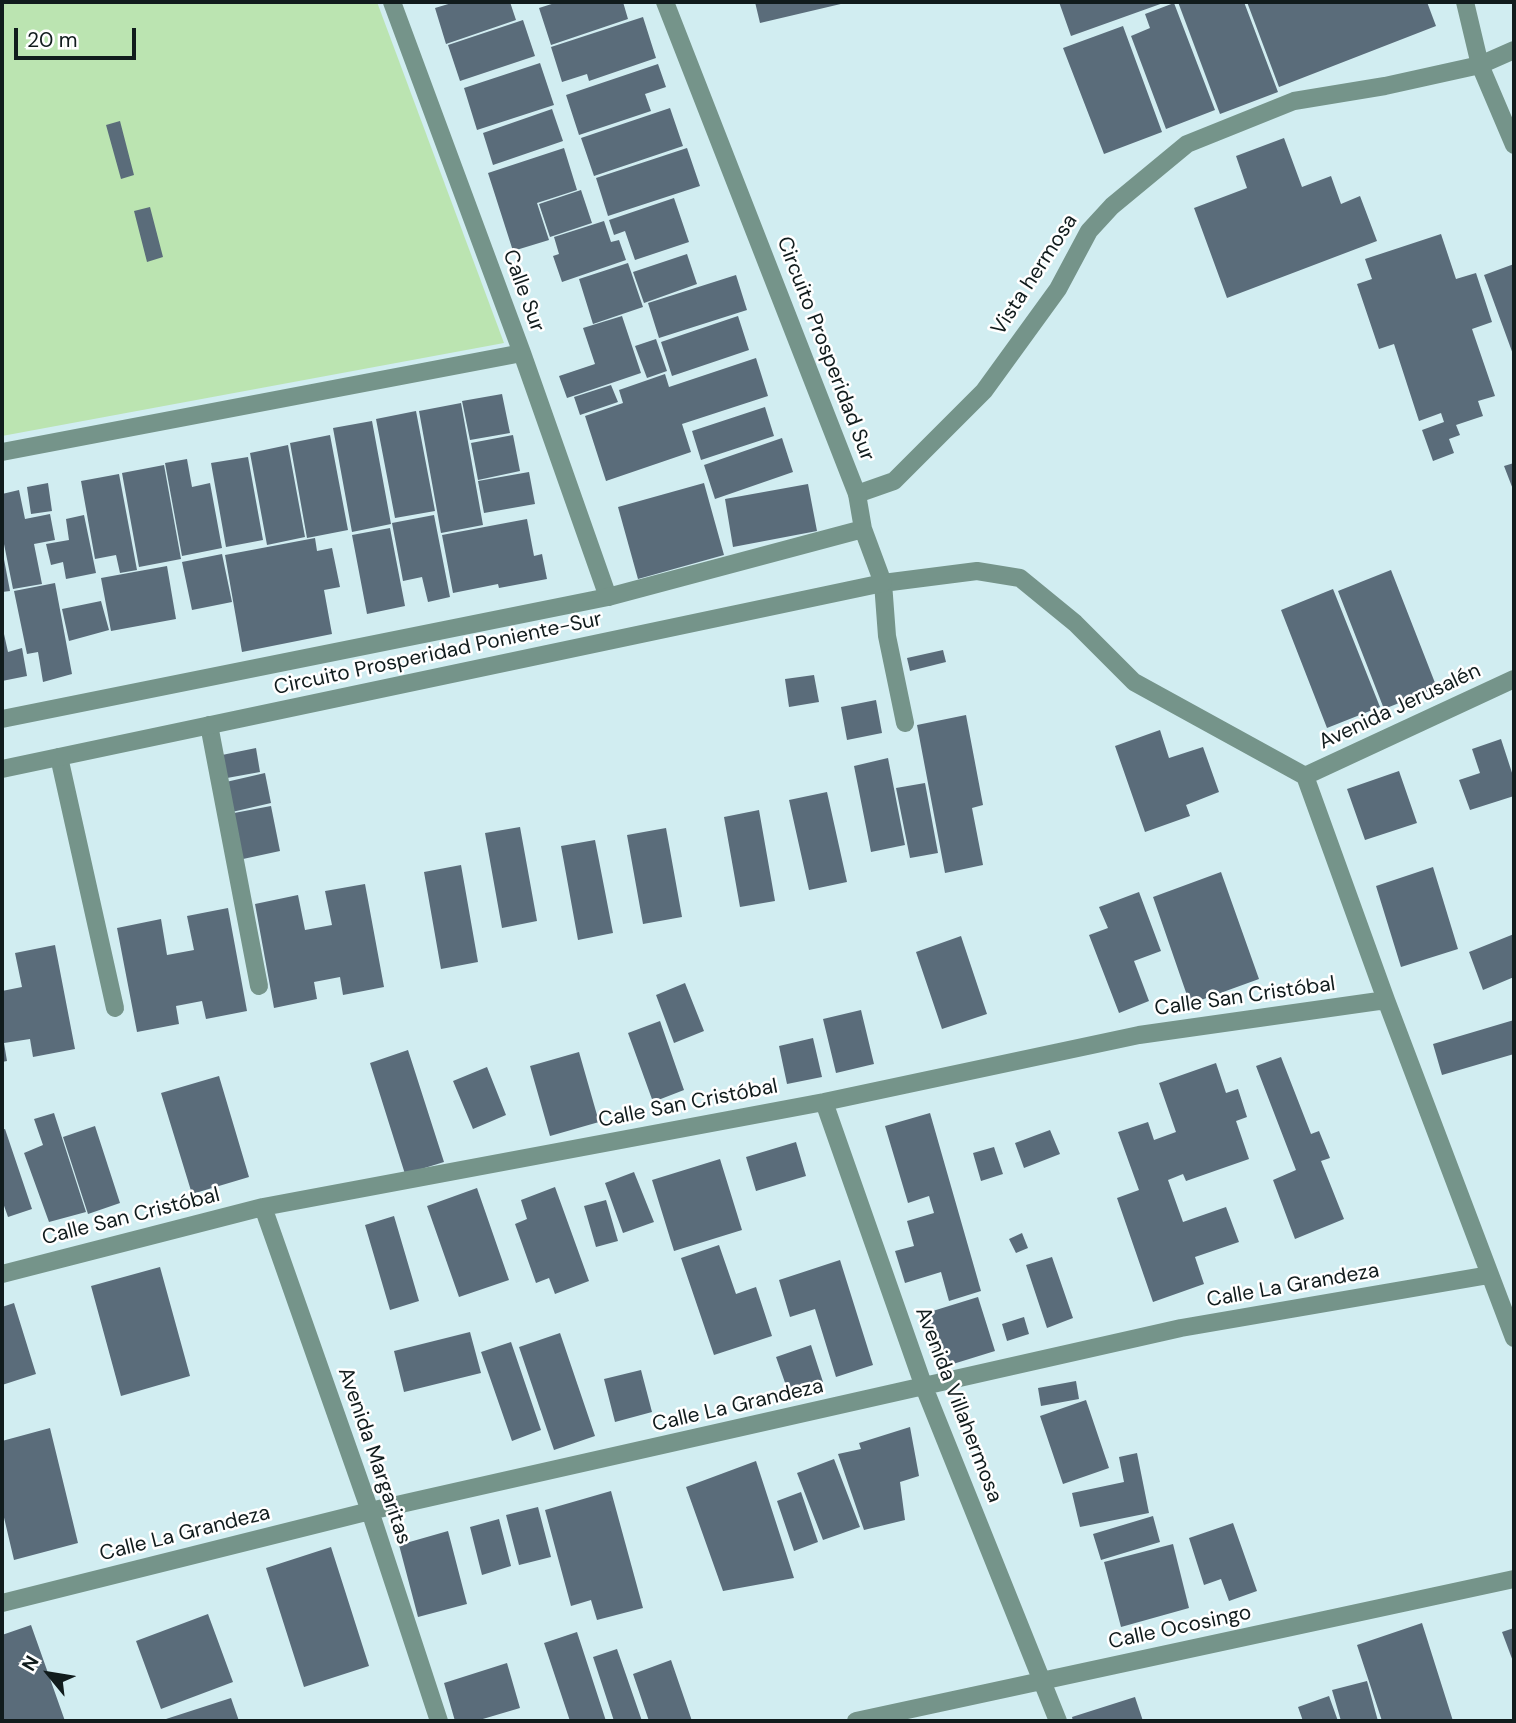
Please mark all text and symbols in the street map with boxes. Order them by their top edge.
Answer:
scale bar [18,14,140,58]
text: 20 m [27,26,78,54]
street label: Vista hermosa [986,210,1084,340]
street label: Circuito Prosperidad Sur [771,233,879,465]
street label: Calle Sur [497,247,549,335]
street label: Circuito Prosperidad Poniente-Sur [272,607,604,701]
street label: Avenida Jerusalén [1315,658,1485,756]
street label: Calle San Cristóbal [1153,972,1337,1022]
street label: Calle San Cristóbal [596,1074,780,1134]
street label: Calle San Cristóbal [40,1183,222,1251]
street label: Calle La Grandeza [1205,1258,1381,1314]
street label: Avenida Villahermosa [909,1304,1007,1506]
street label: Avenida Margaritas [332,1364,416,1548]
street label: Calle La Grandeza [650,1374,826,1438]
street label: Calle La Grandeza [97,1501,273,1567]
street label: Calle Ocosingo [1106,1601,1254,1655]
north arrow [14,1639,84,1709]
text: N [16,1651,45,1676]

